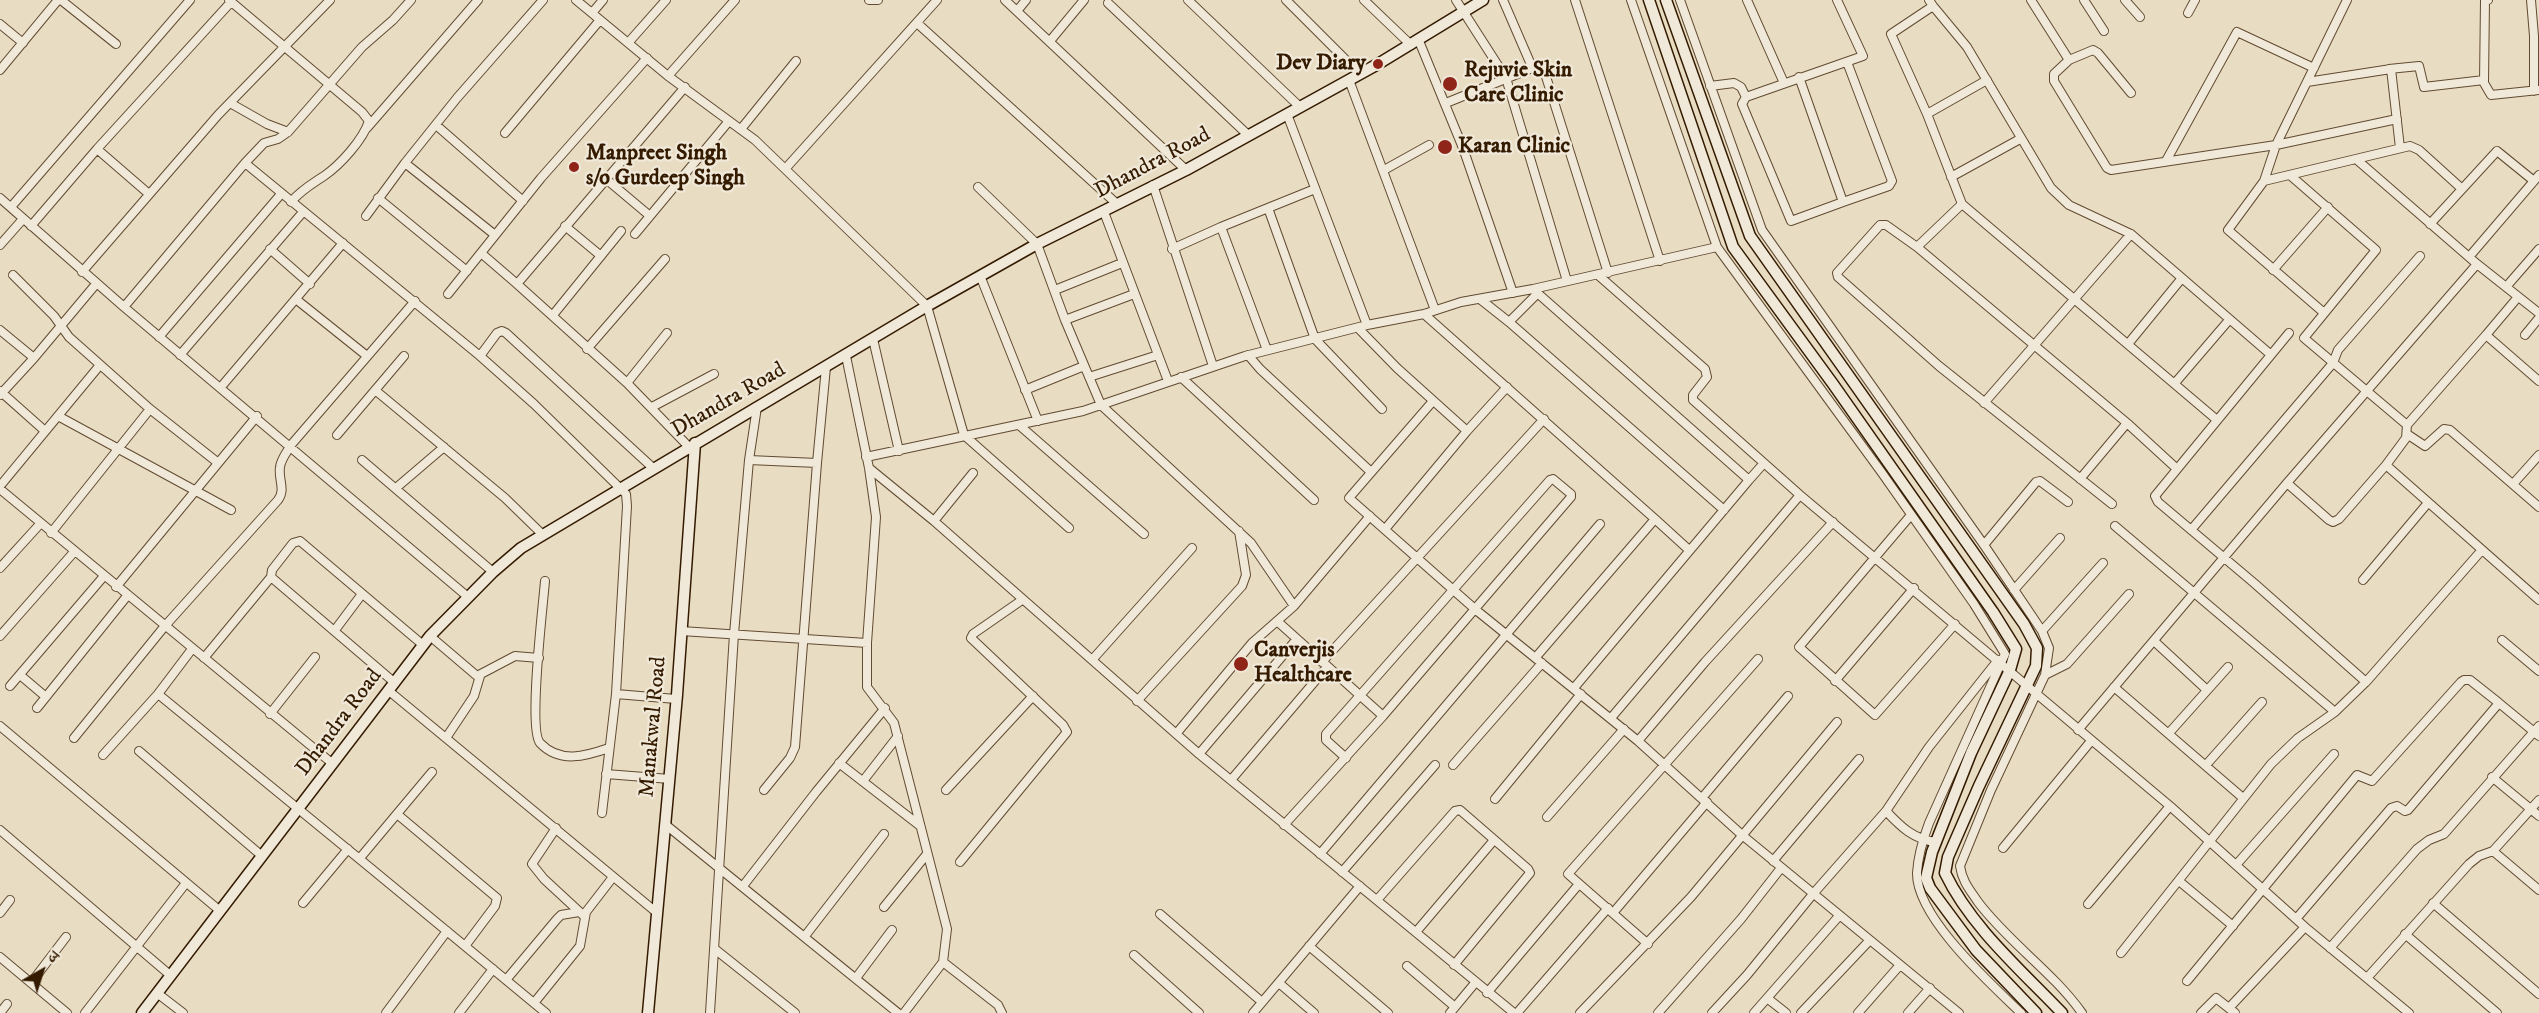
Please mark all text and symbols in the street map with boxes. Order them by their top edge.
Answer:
place label: Dev Diary [1276,51,1366,77]
marker: Dev Diary [1371,57,1385,71]
place label: Rejuvie Skin Care Clinic [1464,58,1572,110]
marker: Rejuvie Skin Care Clinic [1441,75,1459,93]
street label: Dhandra Road [1091,122,1215,206]
place label: Karan Clinic [1458,134,1570,160]
marker: Karan Clinic [1436,138,1454,156]
place label: Manpreet Singh s/o Gurdeep Singh [586,141,745,192]
marker: Manpreet Singh s/o Gurdeep Singh [567,160,581,174]
street label: Dhandra Road [667,358,791,444]
place label: Canverjis Healthcare [1254,638,1352,690]
street label: Manakwal Road [635,655,673,799]
marker: Canverjis Healthcare [1232,655,1250,673]
street label: Dhandra Road [291,664,389,782]
north arrow [12,941,72,1001]
text: उ [44,947,63,967]

